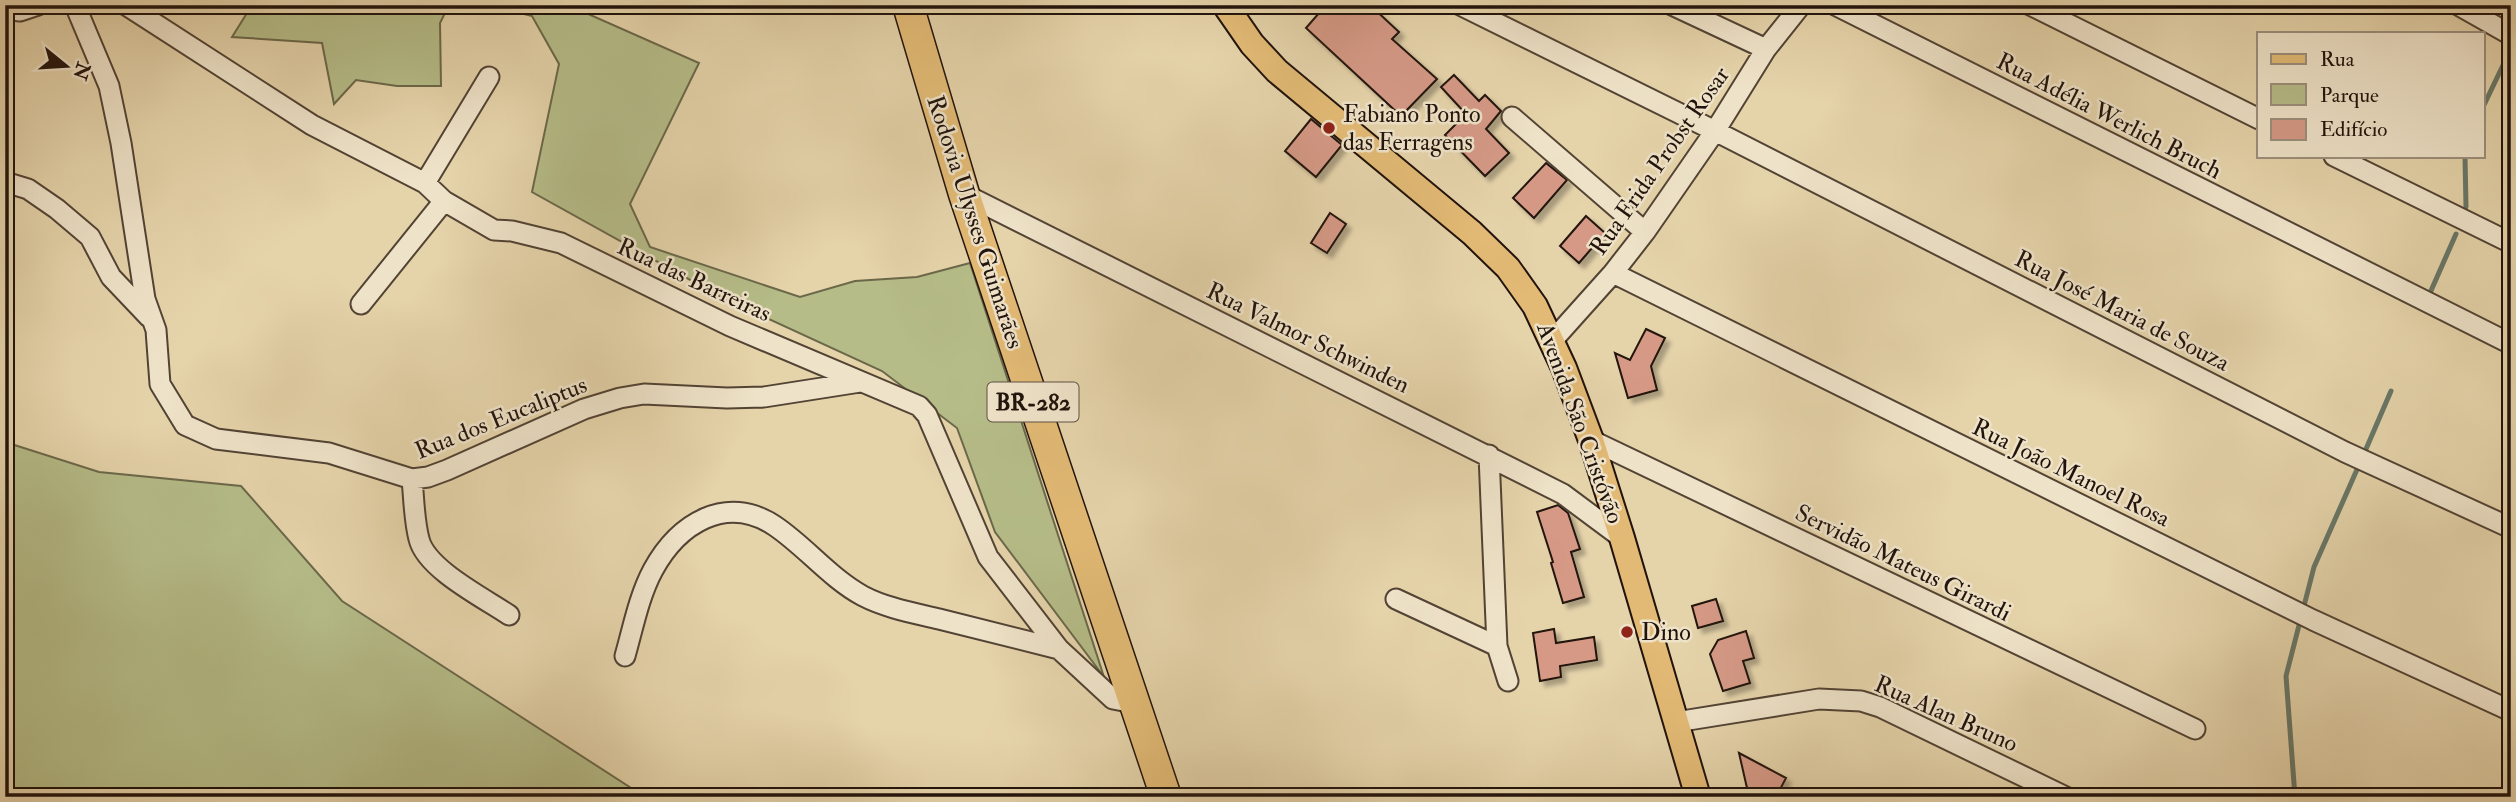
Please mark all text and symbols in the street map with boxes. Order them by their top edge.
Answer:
north arrow [32,32,102,102]
legend [2257,32,2484,158]
street label: Rua Adélia Werlich Bruch [1991,46,2227,187]
text: Rua [2320,46,2355,73]
text: N [67,58,96,84]
street label: Rua Frida Probst Rosar [1583,61,1737,261]
text: Parque [2320,82,2379,109]
street label: Rodovia Ulysses Guimarães [919,92,1031,352]
place label: Fabiano Ponto das Ferragens [1343,99,1481,158]
text: Edifício [2320,116,2387,143]
marker: Fabiano Ponto das Ferragens [1321,120,1337,136]
street label: Rua das Barreiras [612,231,776,329]
street label: Rua José Maria de Souza [2009,243,2236,379]
street label: Rua Valmor Schwinden [1201,275,1415,401]
street label: Avenida São Cristóvão [1529,317,1631,528]
street label: Rua dos Eucaliptus [410,369,592,467]
road number: BR-282 [988,382,1078,422]
street label: Rua João Manoel Rosa [1967,412,2176,535]
street label: Servidão Mateus Girardi [1790,497,2016,629]
place label: Dino [1641,617,1691,648]
marker: Dino [1619,624,1635,640]
street label: Rua Alan Bruno [1869,669,2023,759]

